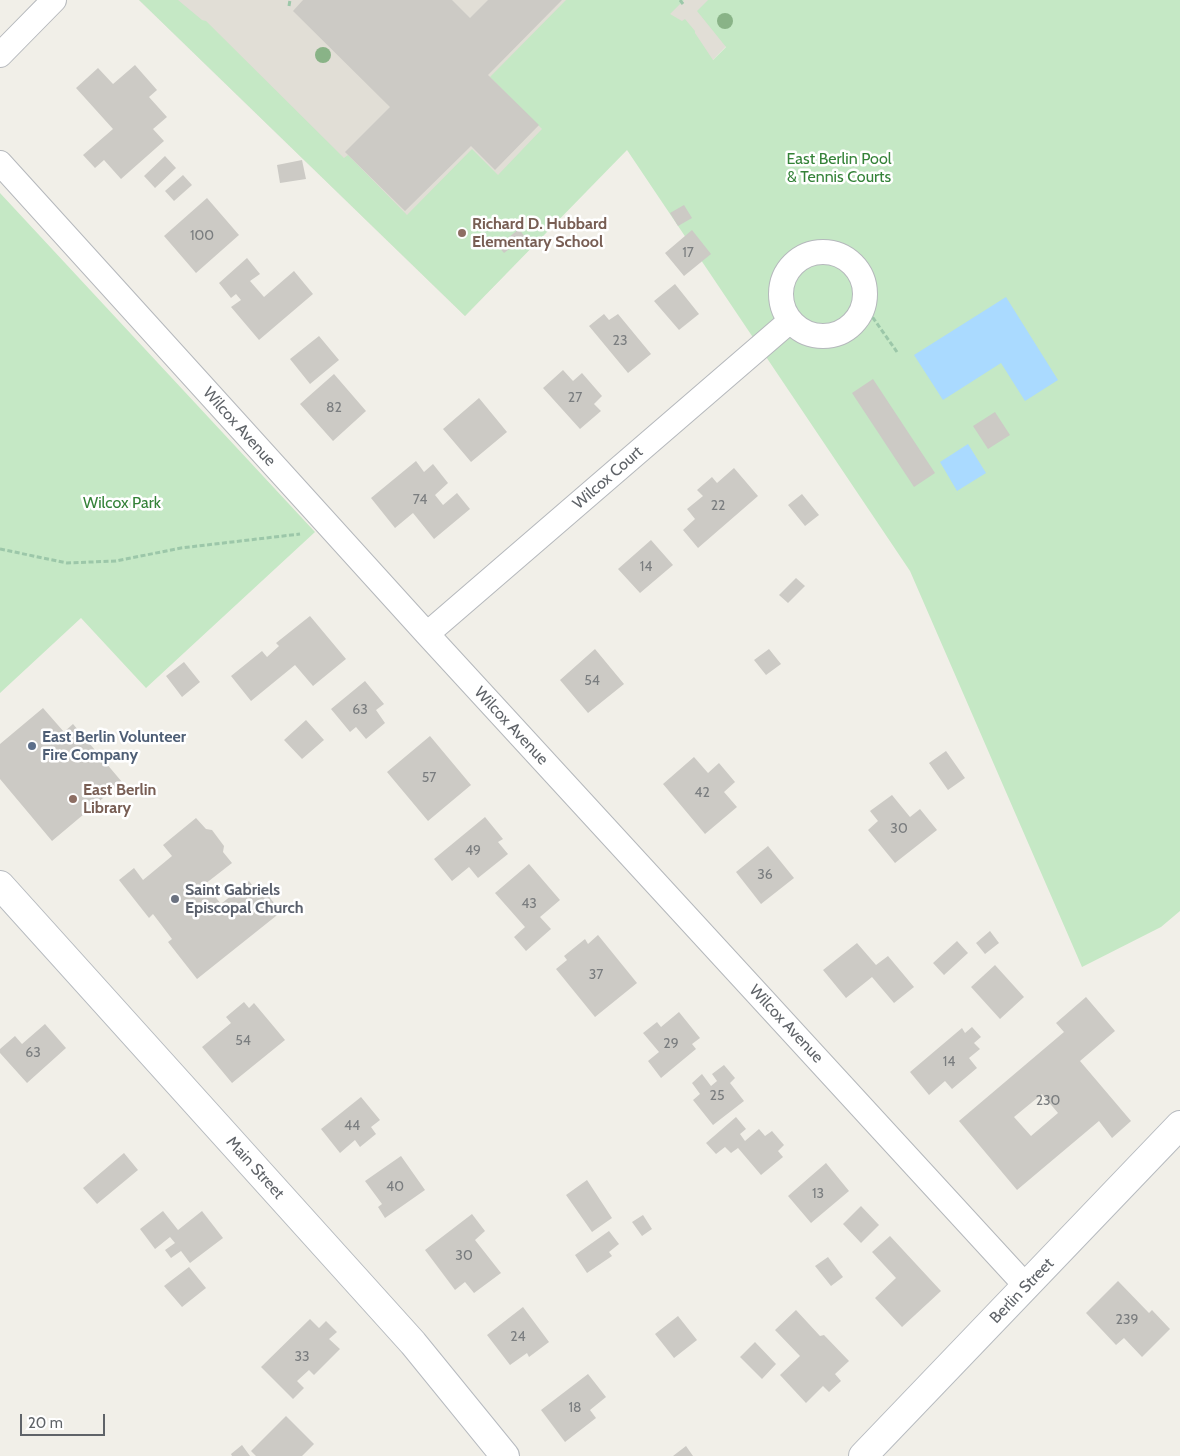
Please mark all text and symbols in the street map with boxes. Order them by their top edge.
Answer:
park label: East Berlin Pool & Tennis Courts [787,149,891,187]
place label: Richard D. Hubbard Elementary School [472,214,607,252]
marker: Richard D. Hubbard Elementary School [456,227,468,239]
house number: 100 [190,228,214,244]
house number: 17 [682,245,694,261]
house number: 23 [613,333,627,349]
street label: Wilcox Avenue [199,384,279,470]
house number: 27 [568,390,582,406]
house number: 82 [326,400,342,416]
street label: Wilcox Court [569,442,647,514]
house number: 74 [413,492,427,508]
park label: Wilcox Park [83,493,161,513]
house number: 22 [711,498,725,514]
house number: 14 [640,559,652,575]
house number: 54 [584,673,600,689]
street label: Wilcox Avenue [470,683,552,769]
house number: 63 [352,702,368,718]
place label: East Berlin Volunteer Fire Company [42,727,186,765]
marker: East Berlin Volunteer Fire Company [26,740,38,752]
house number: 57 [422,770,436,786]
place label: East Berlin Library [83,780,156,818]
house number: 42 [694,785,710,801]
marker: East Berlin Library [67,793,79,805]
house number: 30 [890,821,908,837]
house number: 49 [465,843,481,859]
house number: 36 [757,867,773,883]
place label: Saint Gabriels Episcopal Church [185,880,304,918]
marker: Saint Gabriels Episcopal Church [169,893,181,905]
house number: 43 [521,896,537,912]
house number: 37 [589,967,603,983]
street label: Wilcox Avenue [745,981,827,1067]
house number: 54 [235,1033,251,1049]
house number: 29 [663,1036,679,1052]
house number: 63 [25,1045,41,1061]
house number: 14 [943,1054,955,1070]
house number: 25 [710,1088,724,1104]
house number: 230 [1036,1093,1060,1109]
house number: 44 [344,1118,360,1134]
street label: Main Street [222,1133,288,1203]
house number: 40 [386,1179,404,1195]
house number: 13 [812,1186,824,1202]
house number: 30 [455,1248,473,1264]
street label: Berlin Street [986,1254,1058,1328]
house number: 239 [1116,1312,1138,1328]
house number: 24 [510,1329,526,1345]
house number: 33 [294,1349,310,1365]
house number: 18 [568,1400,582,1416]
scale bar [22,1404,108,1436]
text: 20 m [28,1414,63,1432]

